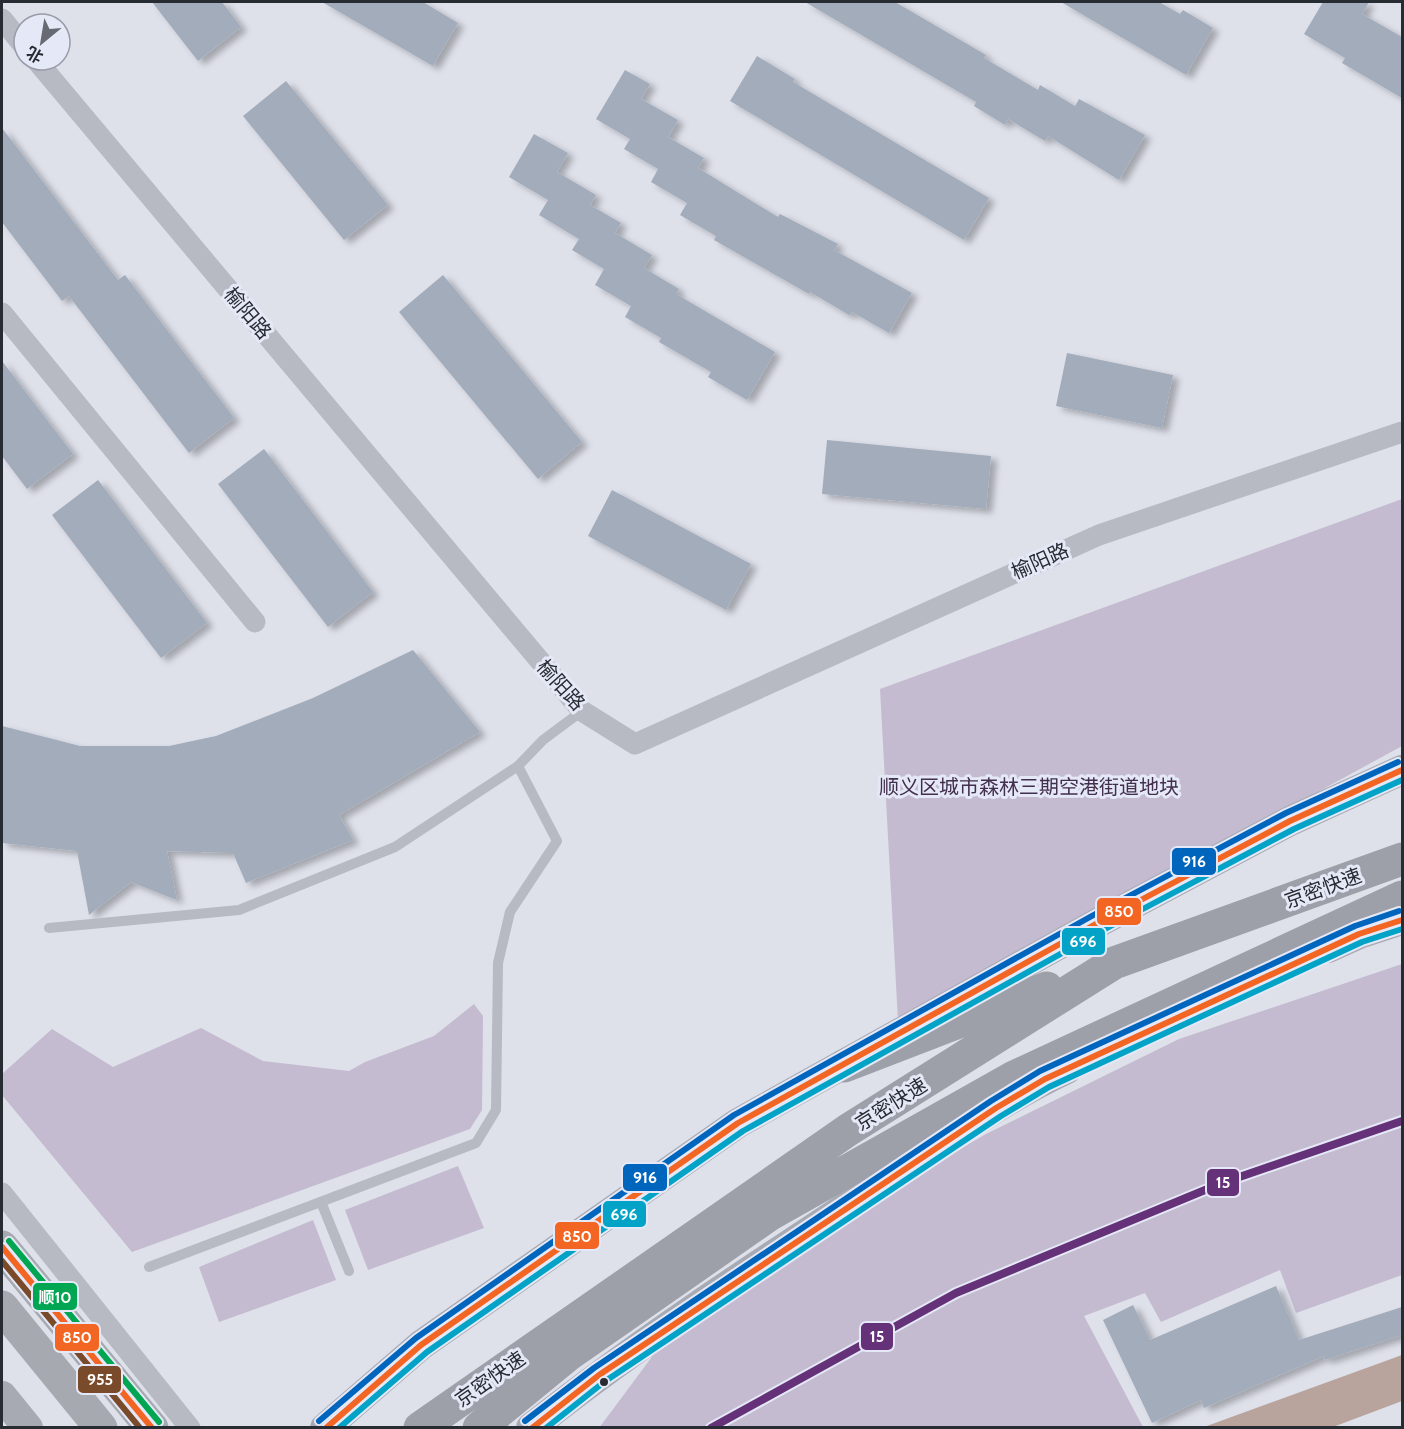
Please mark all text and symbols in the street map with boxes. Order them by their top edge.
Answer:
north arrow [12,12,72,72]
text: 北 [23,42,46,67]
street label: 榆阳路 [220,282,276,344]
street label: 榆阳路 [1008,538,1072,584]
street label: 榆阳路 [532,655,590,715]
park label: 顺义区城市森林三期空港街道地块 [879,775,1179,799]
line badge: 916 [1171,847,1217,876]
text: 916 [1182,852,1206,871]
street label: 京密快速 [1281,863,1365,913]
line badge: 850 [1096,897,1142,926]
text: 850 [1104,902,1134,921]
line badge: 696 [1061,927,1106,956]
text: 696 [1070,932,1096,951]
street label: 京密快速 [851,1073,931,1135]
line badge: 916 [622,1163,668,1192]
text: 916 [633,1168,657,1187]
line badge: 15 [1206,1168,1240,1197]
text: 15 [1216,1173,1230,1192]
line badge: 696 [602,1200,647,1228]
text: 696 [611,1205,637,1224]
line badge: 850 [554,1221,600,1250]
text: 850 [562,1227,592,1246]
line badge: 顺10 [32,1282,78,1311]
text: 顺10 [38,1288,72,1307]
line badge: 15 [860,1322,894,1351]
line badge: 850 [54,1323,100,1352]
text: 15 [870,1327,884,1346]
text: 850 [62,1328,92,1347]
street label: 京密快速 [450,1346,530,1412]
line badge: 955 [77,1365,122,1394]
text: 955 [87,1370,113,1389]
unlabelled marker [598,1376,610,1388]

